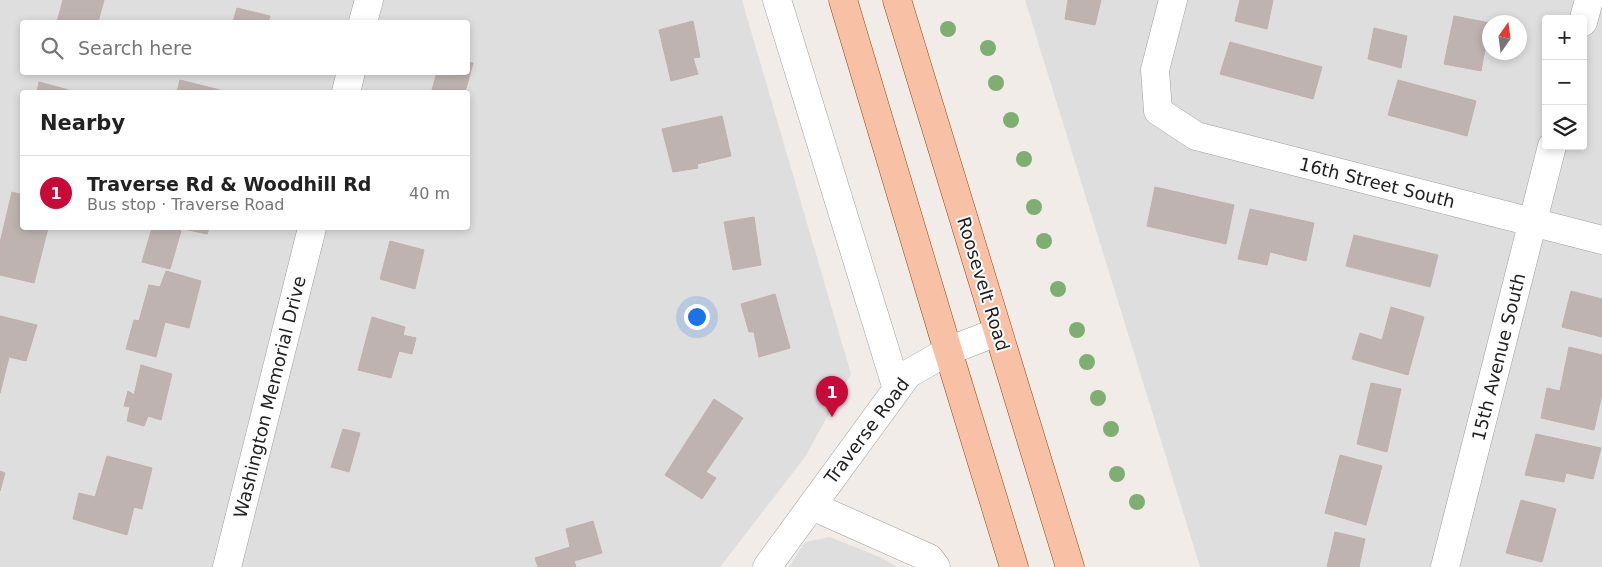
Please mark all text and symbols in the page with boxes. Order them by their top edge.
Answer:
north arrow [1482,15,1527,60]
map controls [1542,15,1587,150]
button: + [1542,15,1587,60]
search box [20,20,470,75]
icon: search [38,34,66,62]
text: Search here [78,37,192,59]
button: − [1542,60,1587,105]
button: layers [1542,105,1587,150]
text: Nearby [40,111,125,135]
street label: 16th Street South [1297,153,1457,212]
text: Traverse Rd & Woodhill Rd [87,173,371,195]
text: 1 [50,184,62,203]
text: 40 m [409,184,450,203]
text: Bus stop · Traverse Road [87,195,284,214]
street label: Roosevelt Road [953,214,1014,353]
street label: 15th Avenue South [1468,271,1530,443]
street label: Washington Memorial Drive [229,274,310,520]
your location [684,304,710,330]
street label: Traverse Road [819,374,913,489]
pin: 1 [816,376,848,417]

